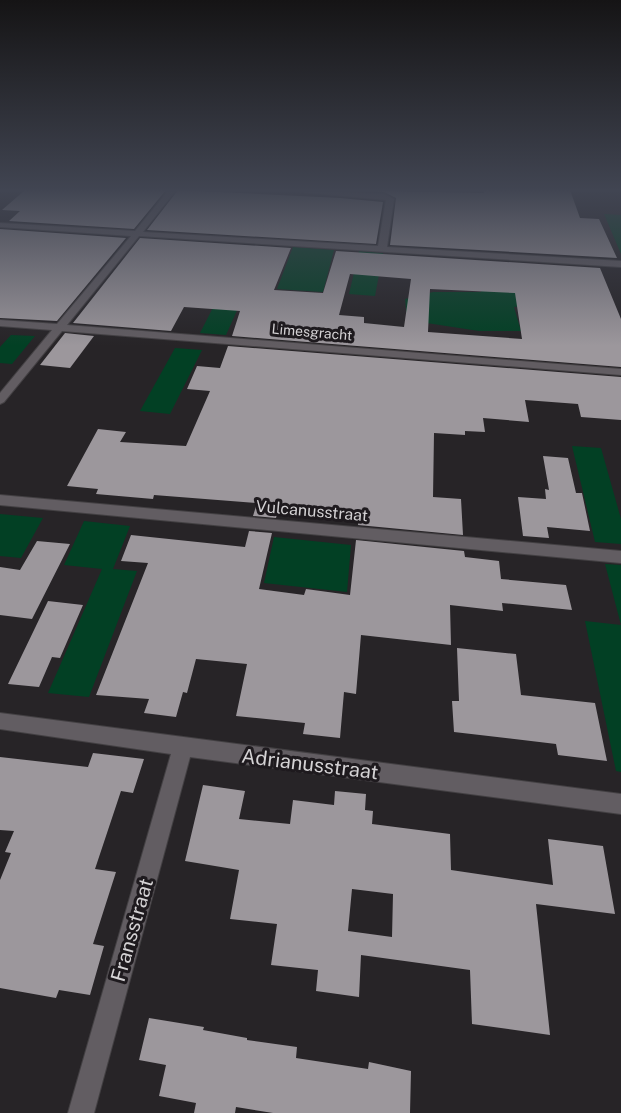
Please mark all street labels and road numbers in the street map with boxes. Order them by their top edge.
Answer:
street label: Limesgracht [271,320,353,344]
street label: Vulcanusstraat [255,497,369,525]
street label: Adrianusstraat [240,744,380,784]
street label: Fransstraat [106,876,158,984]

